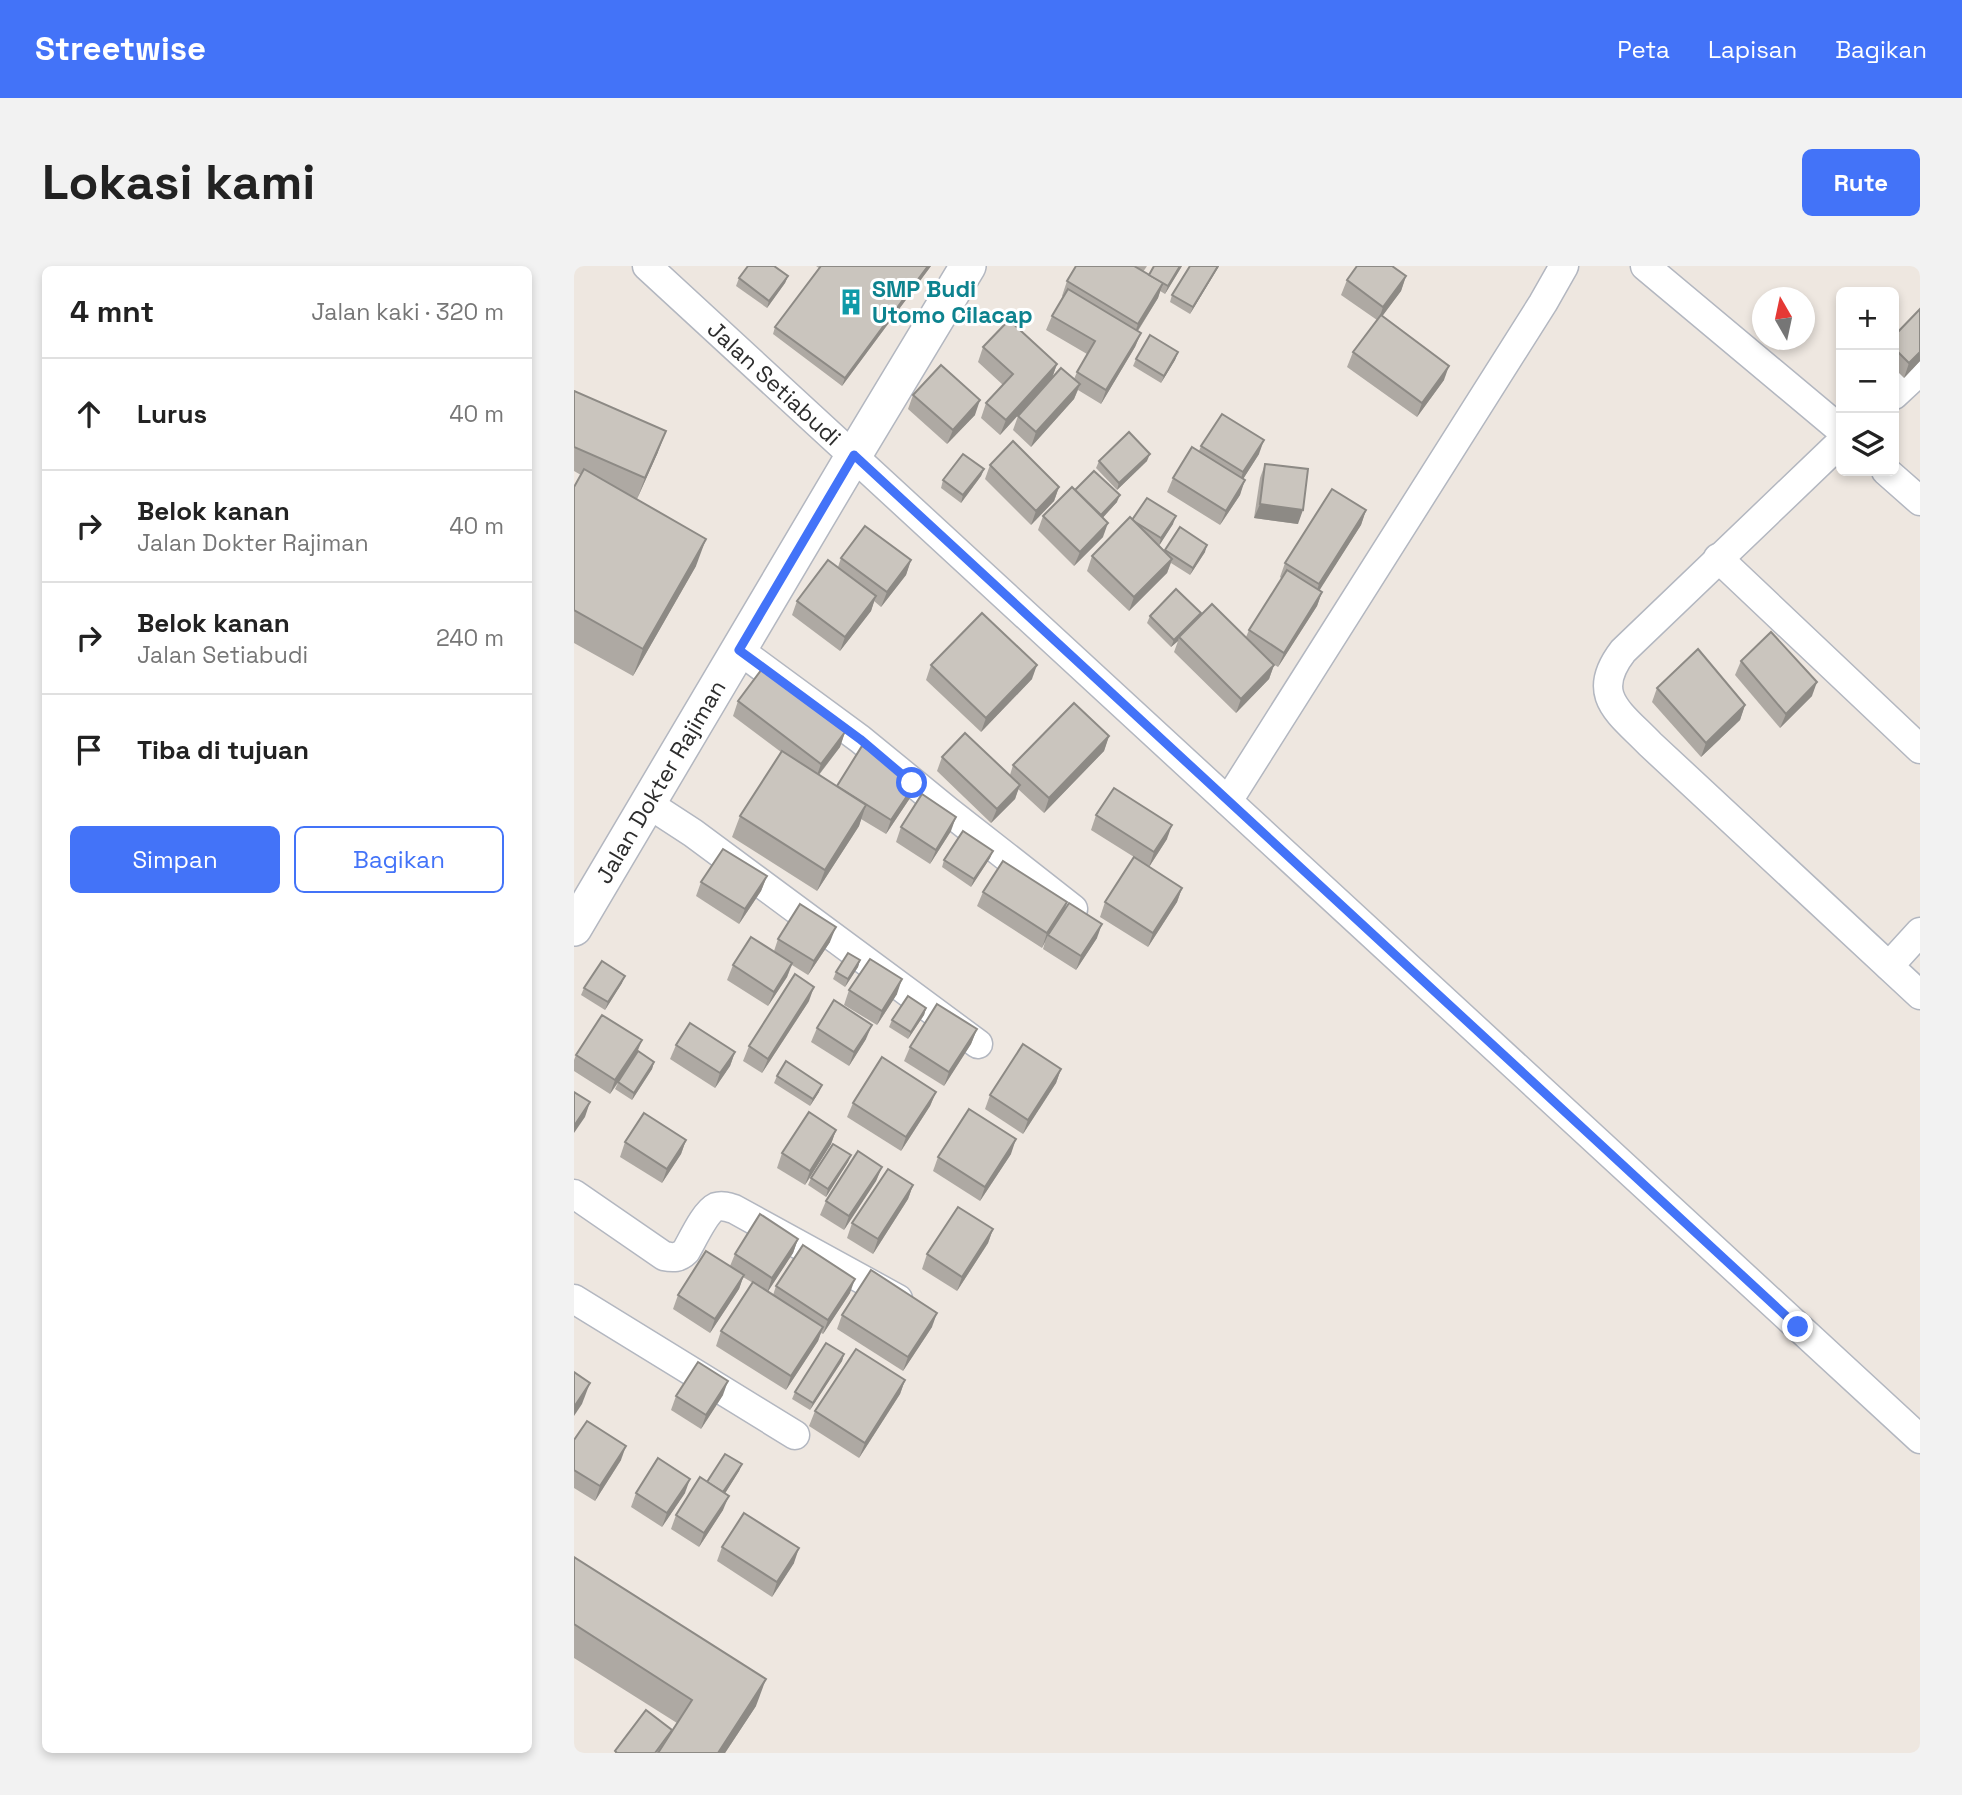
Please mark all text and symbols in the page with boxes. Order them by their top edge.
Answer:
text: Streetwise [35,28,206,70]
text: Peta [1617,34,1670,65]
text: Lapisan [1708,34,1797,65]
text: Bagikan [1835,34,1927,65]
button: Rute [1802,149,1920,216]
text: Lokasi kami [42,151,315,213]
place label: SMP Budi Utomo Cilacap [872,274,1033,330]
building icon: SMP Budi Utomo Cilacap [836,287,866,317]
north arrow [1752,287,1815,350]
map controls [1836,287,1899,476]
button: + [1836,287,1899,350]
text: 4 mnt [70,292,154,331]
text: Jalan kaki · 320 m [311,297,504,327]
street label: Jalan Setiabudi [701,314,847,452]
button: − [1836,350,1899,413]
icon: ahead [70,395,108,433]
text: Lurus [137,397,207,431]
text: 40 m [449,399,504,429]
button: layers [1836,413,1899,476]
text: Belok kanan [137,494,290,528]
icon: right [70,507,108,545]
text: 40 m [449,511,504,541]
text: Jalan Dokter Rajiman [137,528,369,558]
text: Belok kanan [137,606,290,640]
icon: right [70,619,108,657]
text: 240 m [436,623,504,653]
text: Jalan Setiabudi [137,640,308,670]
street label: Jalan Dokter Rajiman [589,674,733,889]
icon: arrive [70,731,108,769]
text: Tiba di tujuan [137,733,309,767]
route start [896,767,927,798]
button: Simpan [70,826,280,893]
button: Bagikan [294,826,504,893]
route end [1782,1311,1813,1342]

